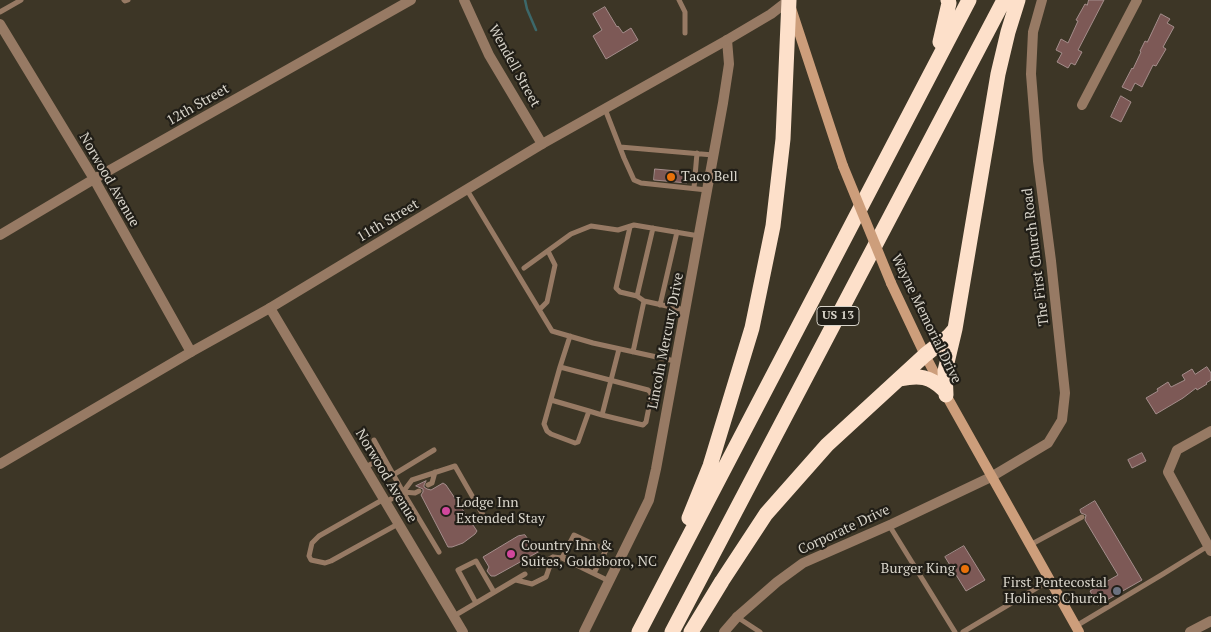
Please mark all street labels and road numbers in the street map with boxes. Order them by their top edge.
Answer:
street label: Wendell Street [484,22,544,110]
street label: 12th Street [164,80,232,130]
street label: Norwood Avenue [75,130,143,230]
street label: The First Church Road [1019,187,1053,327]
street label: 11th Street [354,196,422,246]
street label: Wayne Memorial Drive [887,252,965,386]
street label: Lincoln Mercury Drive [645,271,687,411]
road number: US 13 [817,306,859,326]
street label: Norwood Avenue [351,426,421,526]
street label: Corporate Drive [796,501,892,559]

